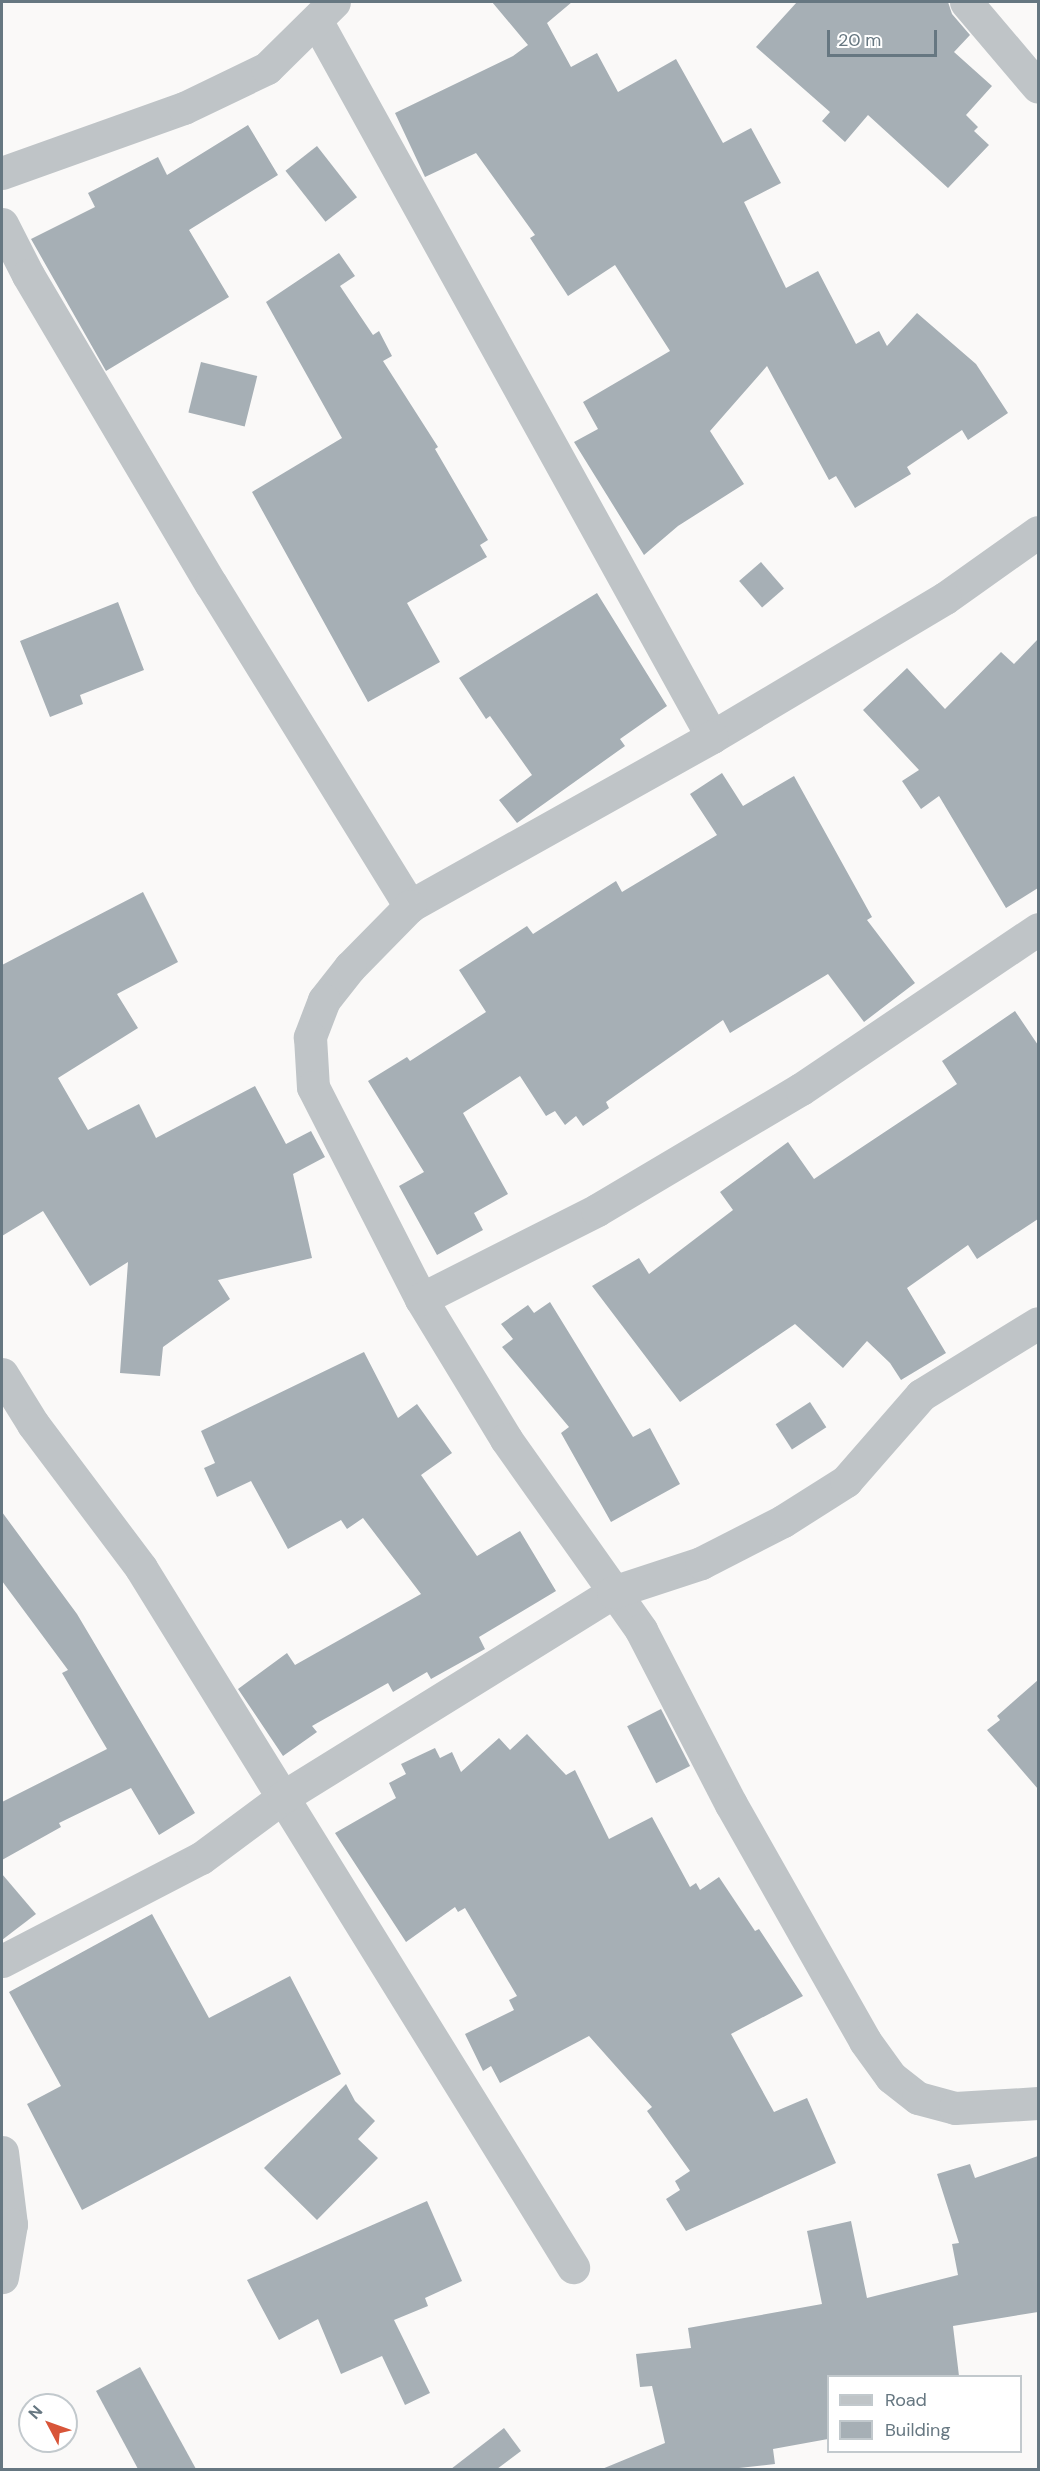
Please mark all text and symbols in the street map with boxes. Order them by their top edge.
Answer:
scale bar [830,18,940,56]
text: 20 m [838,28,881,52]
legend [827,2375,1022,2453]
text: Road [885,2388,927,2412]
north arrow [18,2393,78,2453]
text: N [24,2401,47,2423]
text: Building [885,2418,950,2442]

